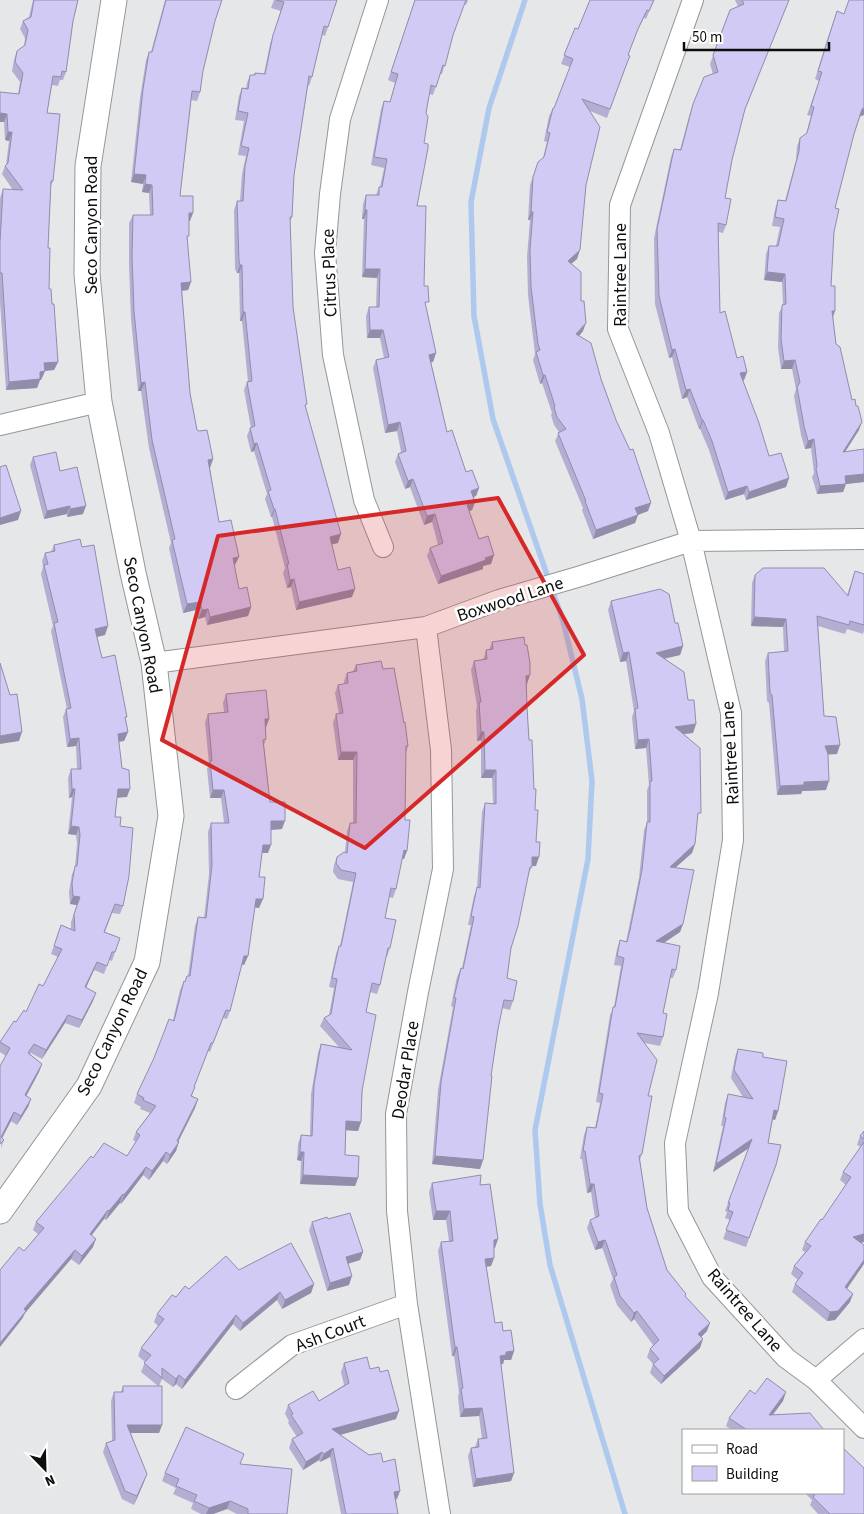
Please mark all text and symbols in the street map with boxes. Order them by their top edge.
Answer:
scale bar [684,20,829,52]
text: 50 m [692,27,722,48]
street label: Seco Canyon Road [79,155,104,295]
street label: Raintree Lane [608,223,633,327]
street label: Citrus Place [315,228,344,318]
street label: Seco Canyon Road [117,554,168,696]
street label: Boxwood Lane [454,570,567,628]
street label: Raintree Lane [715,700,746,805]
street label: Seco Canyon Road [71,964,154,1100]
street label: Deodar Place [385,1019,426,1121]
street label: Raintree Lane [701,1263,788,1358]
street label: Ash Court [291,1309,369,1358]
legend [682,1429,844,1494]
text: Road [726,1439,758,1460]
north arrow [20,1444,70,1494]
text: Building [726,1464,779,1485]
text: N [41,1469,58,1491]

